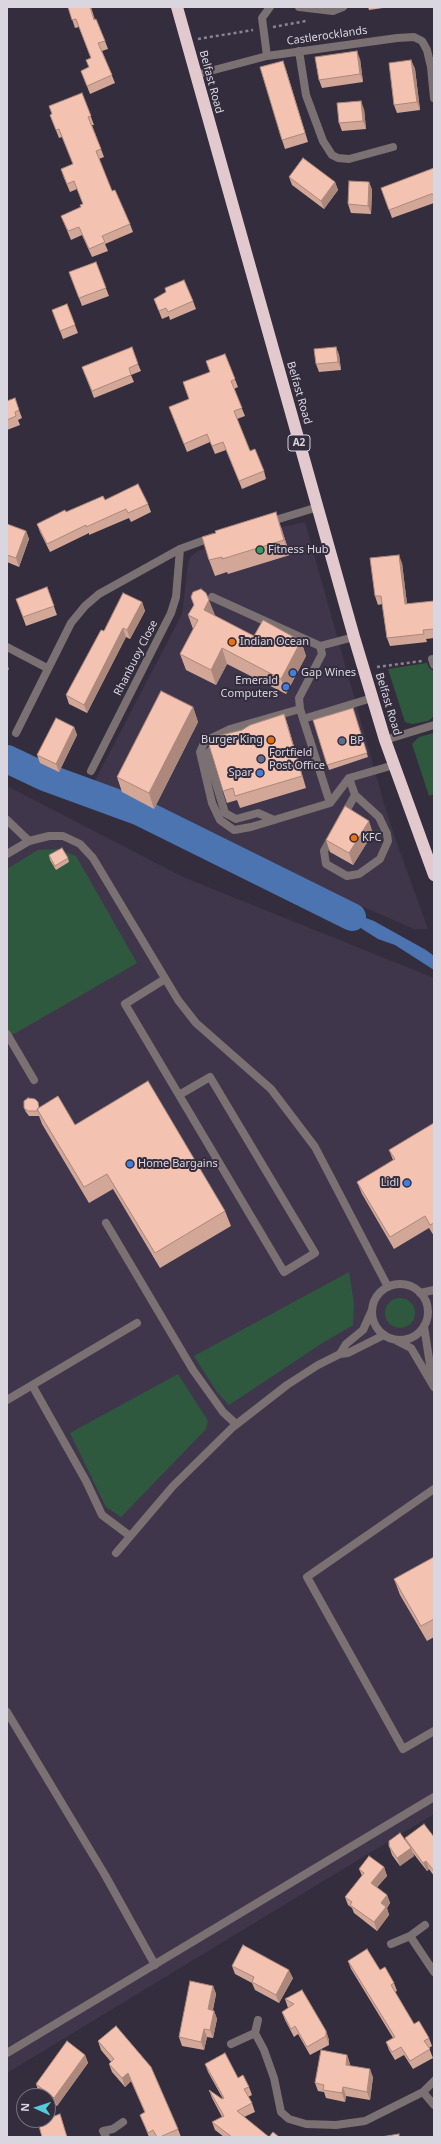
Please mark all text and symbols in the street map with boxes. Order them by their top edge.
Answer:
street label: Castlerocklands [286,24,368,48]
street label: Belfast Road [196,49,226,115]
street label: Belfast Road [284,360,314,426]
road number: A2 [288,435,310,451]
place label: Fitness Hub [268,543,329,557]
marker: Fitness Hub [255,545,265,555]
street label: Rhanbuoy Close [111,618,161,698]
place label: Indian Ocean [240,635,309,649]
marker: Indian Ocean [227,637,237,647]
place label: Gap Wines [301,666,356,680]
marker: Gap Wines [288,668,298,678]
street label: Belfast Road [372,671,404,737]
place label: Emerald Computers [221,674,278,700]
marker: Emerald Computers [281,682,291,692]
place label: Burger King [201,733,263,747]
place label: BP [350,734,364,748]
marker: Burger King [266,735,276,745]
marker: BP [337,736,347,746]
place label: Fortfield Post Office [269,746,325,772]
marker: Fortfield Post Office [256,754,266,764]
place label: Spar [228,766,252,780]
marker: Spar [255,768,265,778]
place label: KFC [362,831,381,845]
marker: KFC [349,833,359,843]
place label: Home Bargains [138,1157,218,1171]
marker: Home Bargains [125,1159,135,1169]
place label: Lidl [381,1176,399,1190]
marker: Lidl [402,1178,412,1188]
north arrow [16,2088,56,2128]
text: N [17,2103,32,2112]

